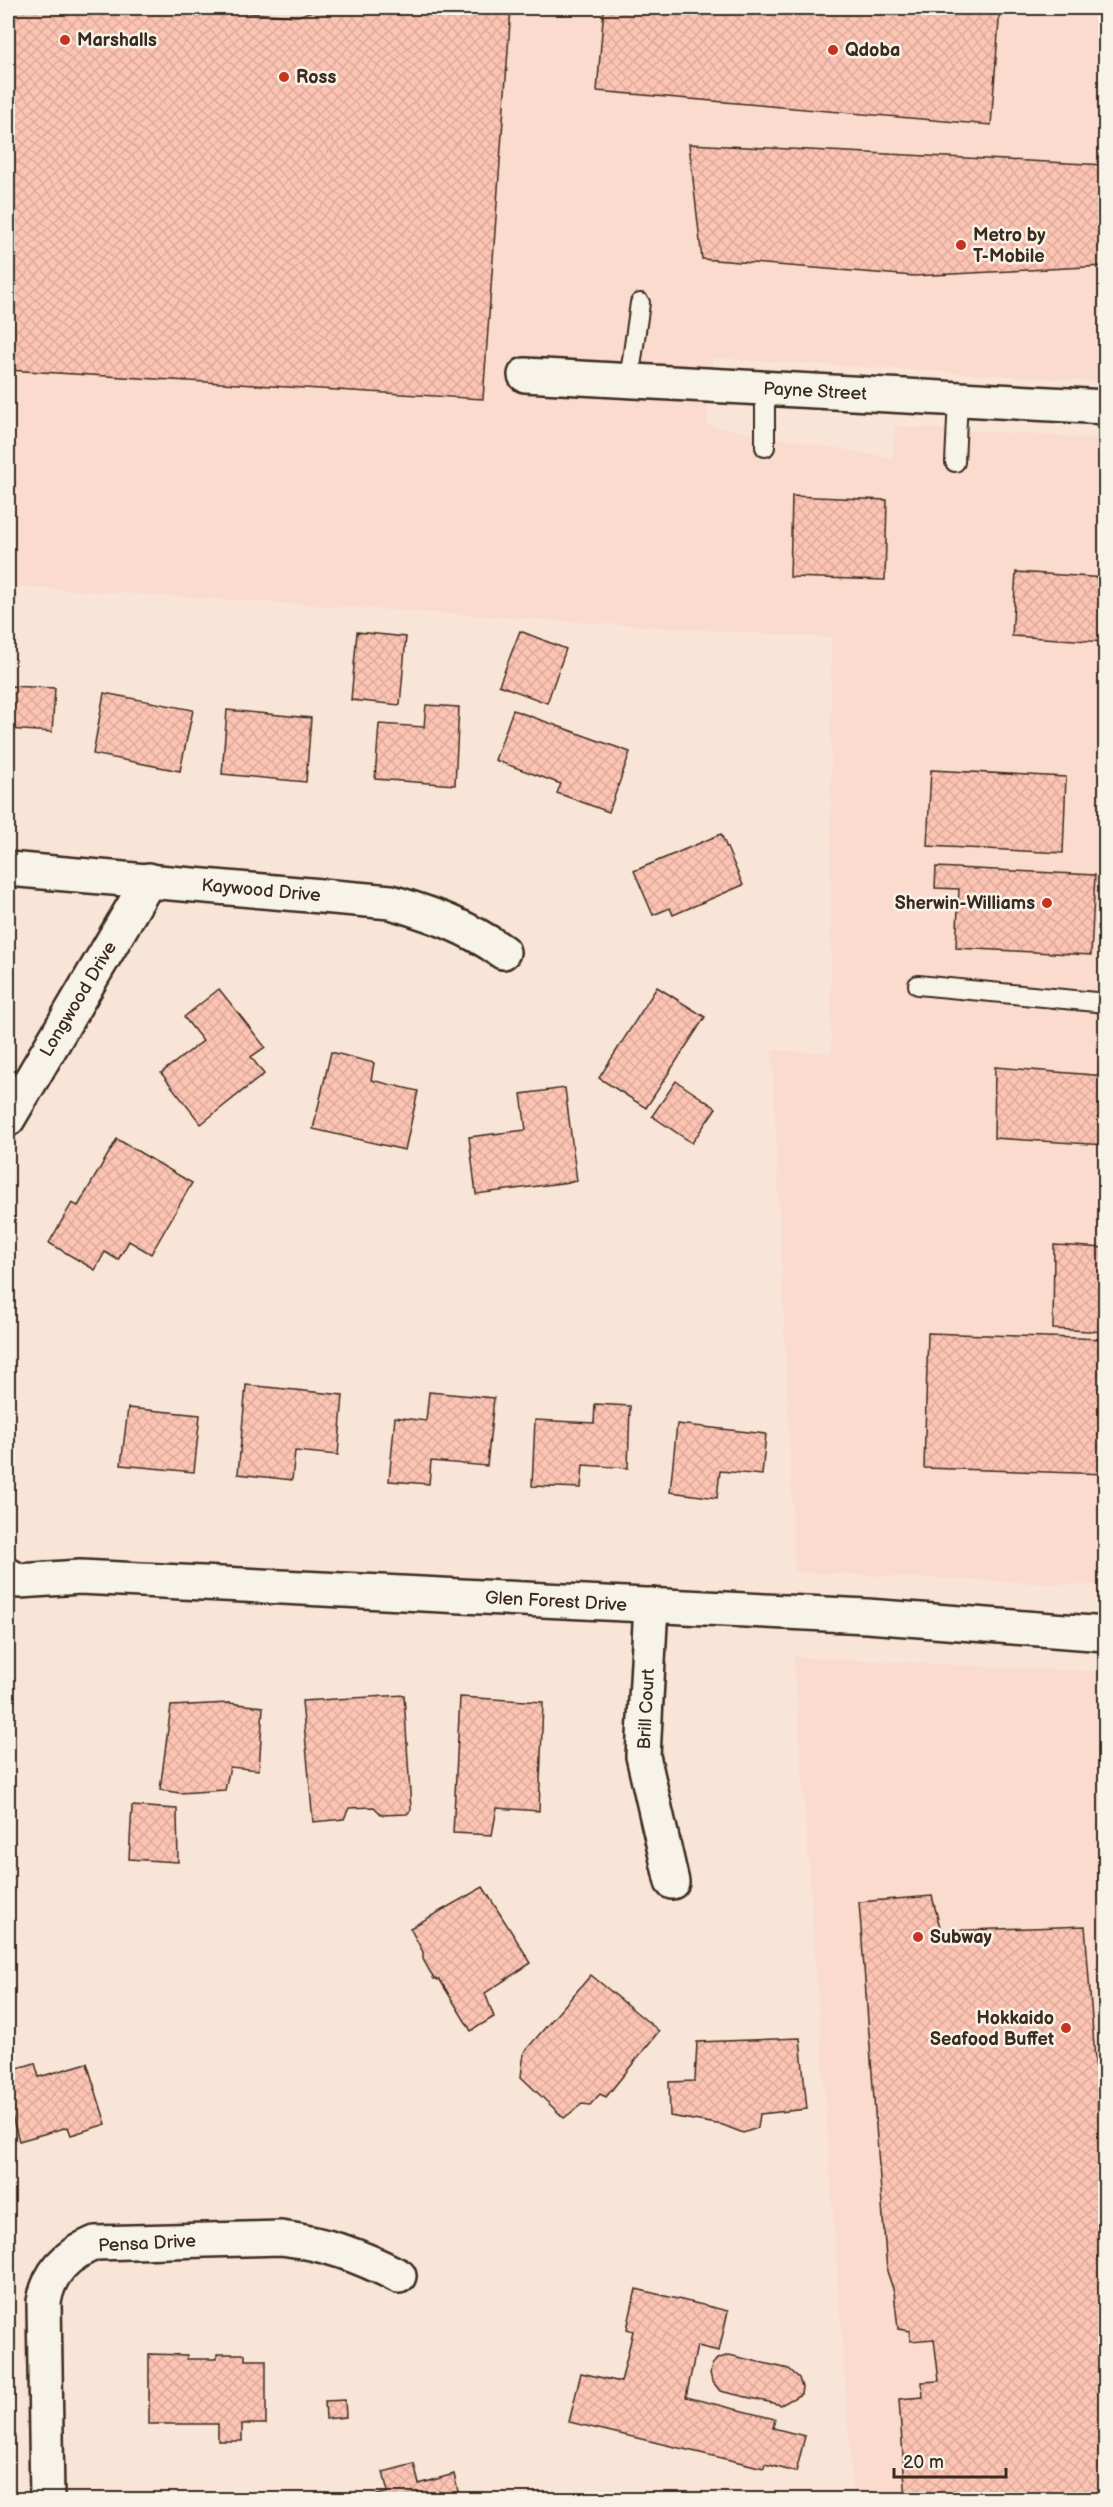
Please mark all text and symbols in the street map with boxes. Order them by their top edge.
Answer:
place label: Marshalls [77,30,157,51]
marker: Marshalls [58,33,72,47]
place label: Qdoba [845,40,900,61]
marker: Qdoba [826,43,840,57]
place label: Ross [296,67,336,88]
marker: Ross [277,70,291,84]
place label: Metro by T-Mobile [973,225,1046,267]
marker: Metro by T-Mobile [954,238,968,252]
street label: Payne Street [763,378,868,405]
street label: Kaywood Drive [200,875,322,906]
place label: Sherwin-Williams [895,893,1035,914]
marker: Sherwin-Williams [1040,896,1054,910]
street label: Longwood Drive [36,938,121,1061]
street label: Glen Forest Drive [485,1587,628,1616]
street label: Brill Court [634,1668,659,1750]
place label: Subway [930,1927,993,1948]
marker: Subway [911,1930,925,1944]
place label: Hokkaido Seafood Buffet [930,2008,1054,2050]
marker: Hokkaido Seafood Buffet [1059,2021,1073,2035]
street label: Pensa Drive [98,2230,197,2257]
scale bar [894,2441,1006,2479]
text: 20 m [903,2452,944,2473]

